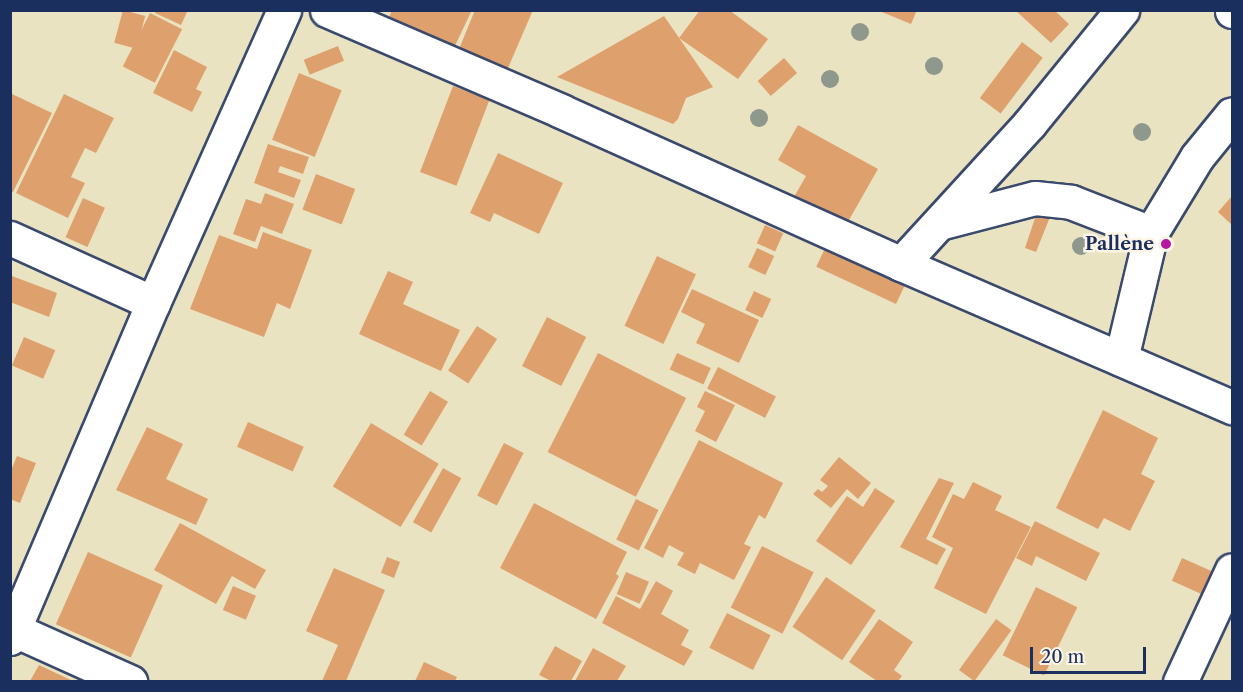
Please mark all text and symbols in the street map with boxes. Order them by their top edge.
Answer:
place label: Pallène [1085,233,1154,255]
marker: Pallène [1159,237,1173,251]
scale bar [1033,635,1148,673]
text: 20 m [1041,646,1084,668]

